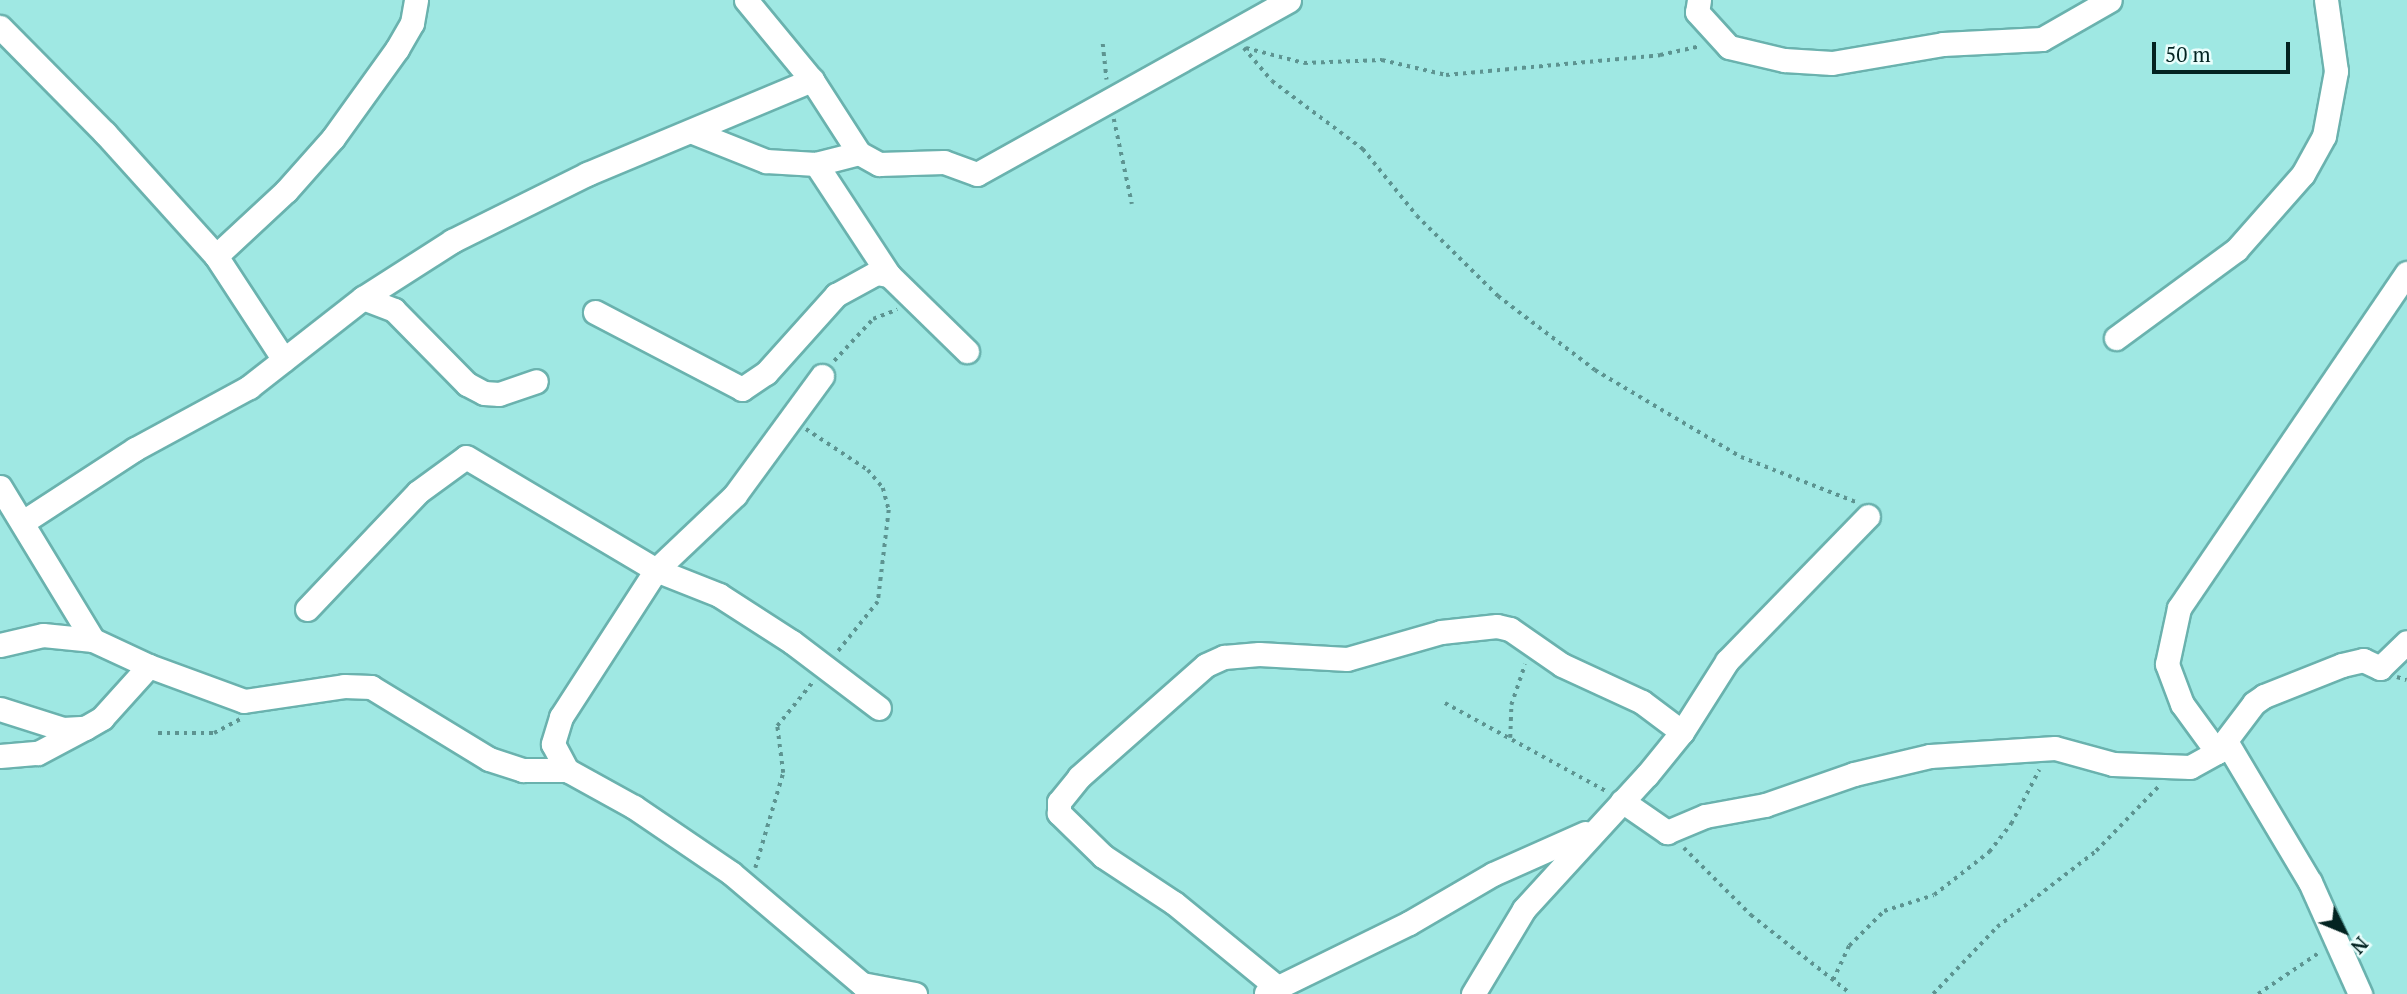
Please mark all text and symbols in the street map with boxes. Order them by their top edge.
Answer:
scale bar [2155,28,2293,72]
text: 50 m [2165,40,2211,68]
north arrow [2309,896,2379,966]
text: N [2346,932,2374,959]

